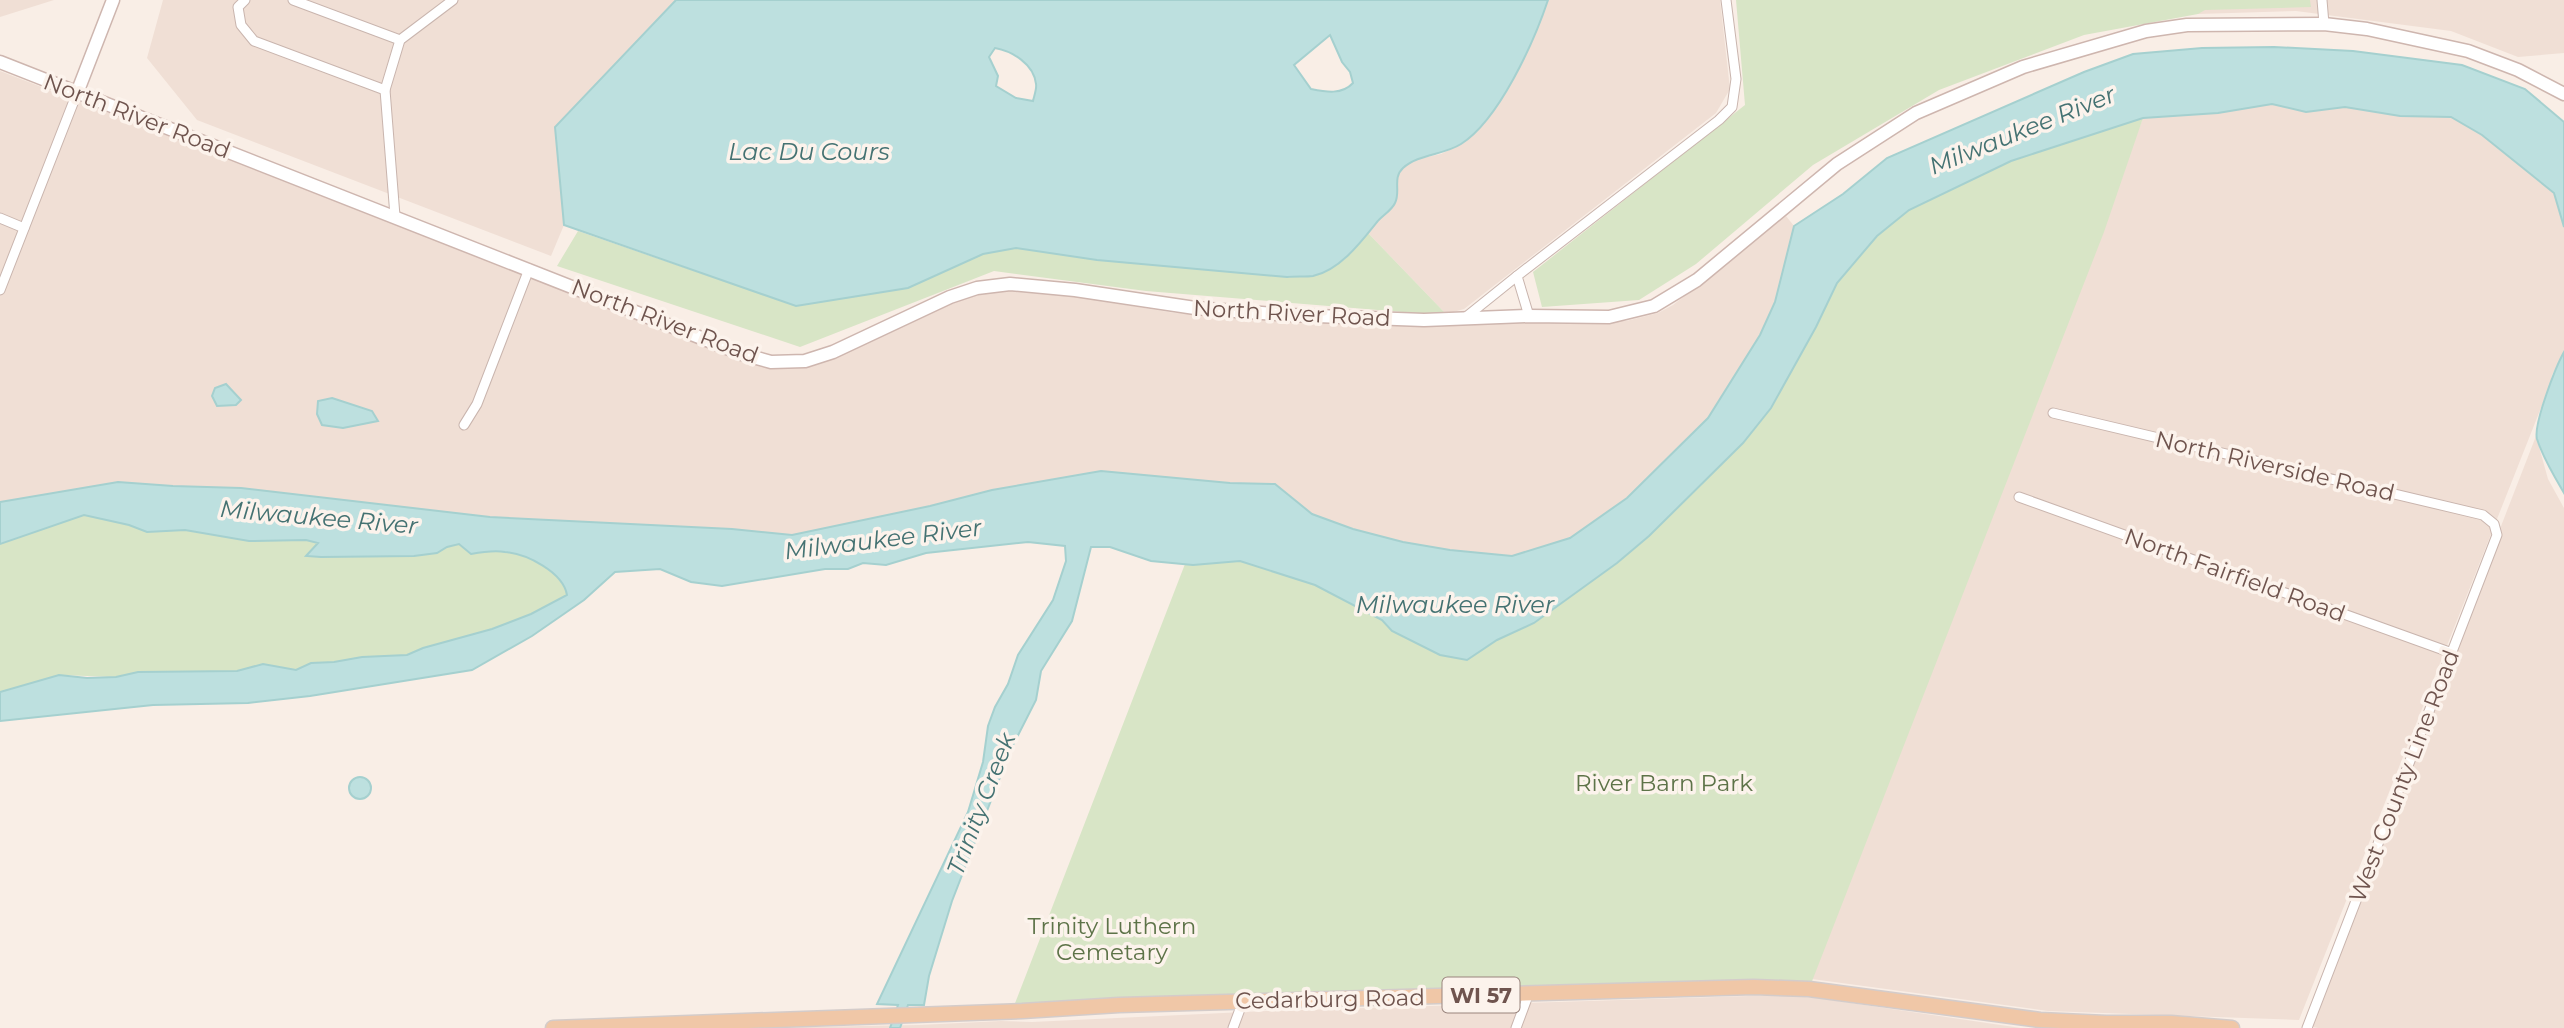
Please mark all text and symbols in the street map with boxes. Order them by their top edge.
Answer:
street label: North River Road [40,67,234,165]
water label: Milwaukee River [1925,79,2121,181]
water label: Lac Du Cours [728,137,890,166]
street label: North River Road [568,272,762,370]
street label: North River Road [1192,294,1392,332]
street label: North Riverside Road [2153,425,2397,507]
water label: Milwaukee River [219,494,421,540]
water label: Milwaukee River [783,512,985,565]
street label: North Fairfield Road [2121,522,2349,628]
water label: Milwaukee River [1356,590,1556,619]
street label: West County Line Road [2343,646,2465,906]
water label: Trinity Creek [941,727,1022,879]
park label: River Barn Park [1575,769,1753,797]
park label: Trinity Luthern Cemetary [1028,912,1196,966]
road number: WI 57 [1442,978,1520,1012]
street label: Cedarburg Road [1235,983,1425,1015]

